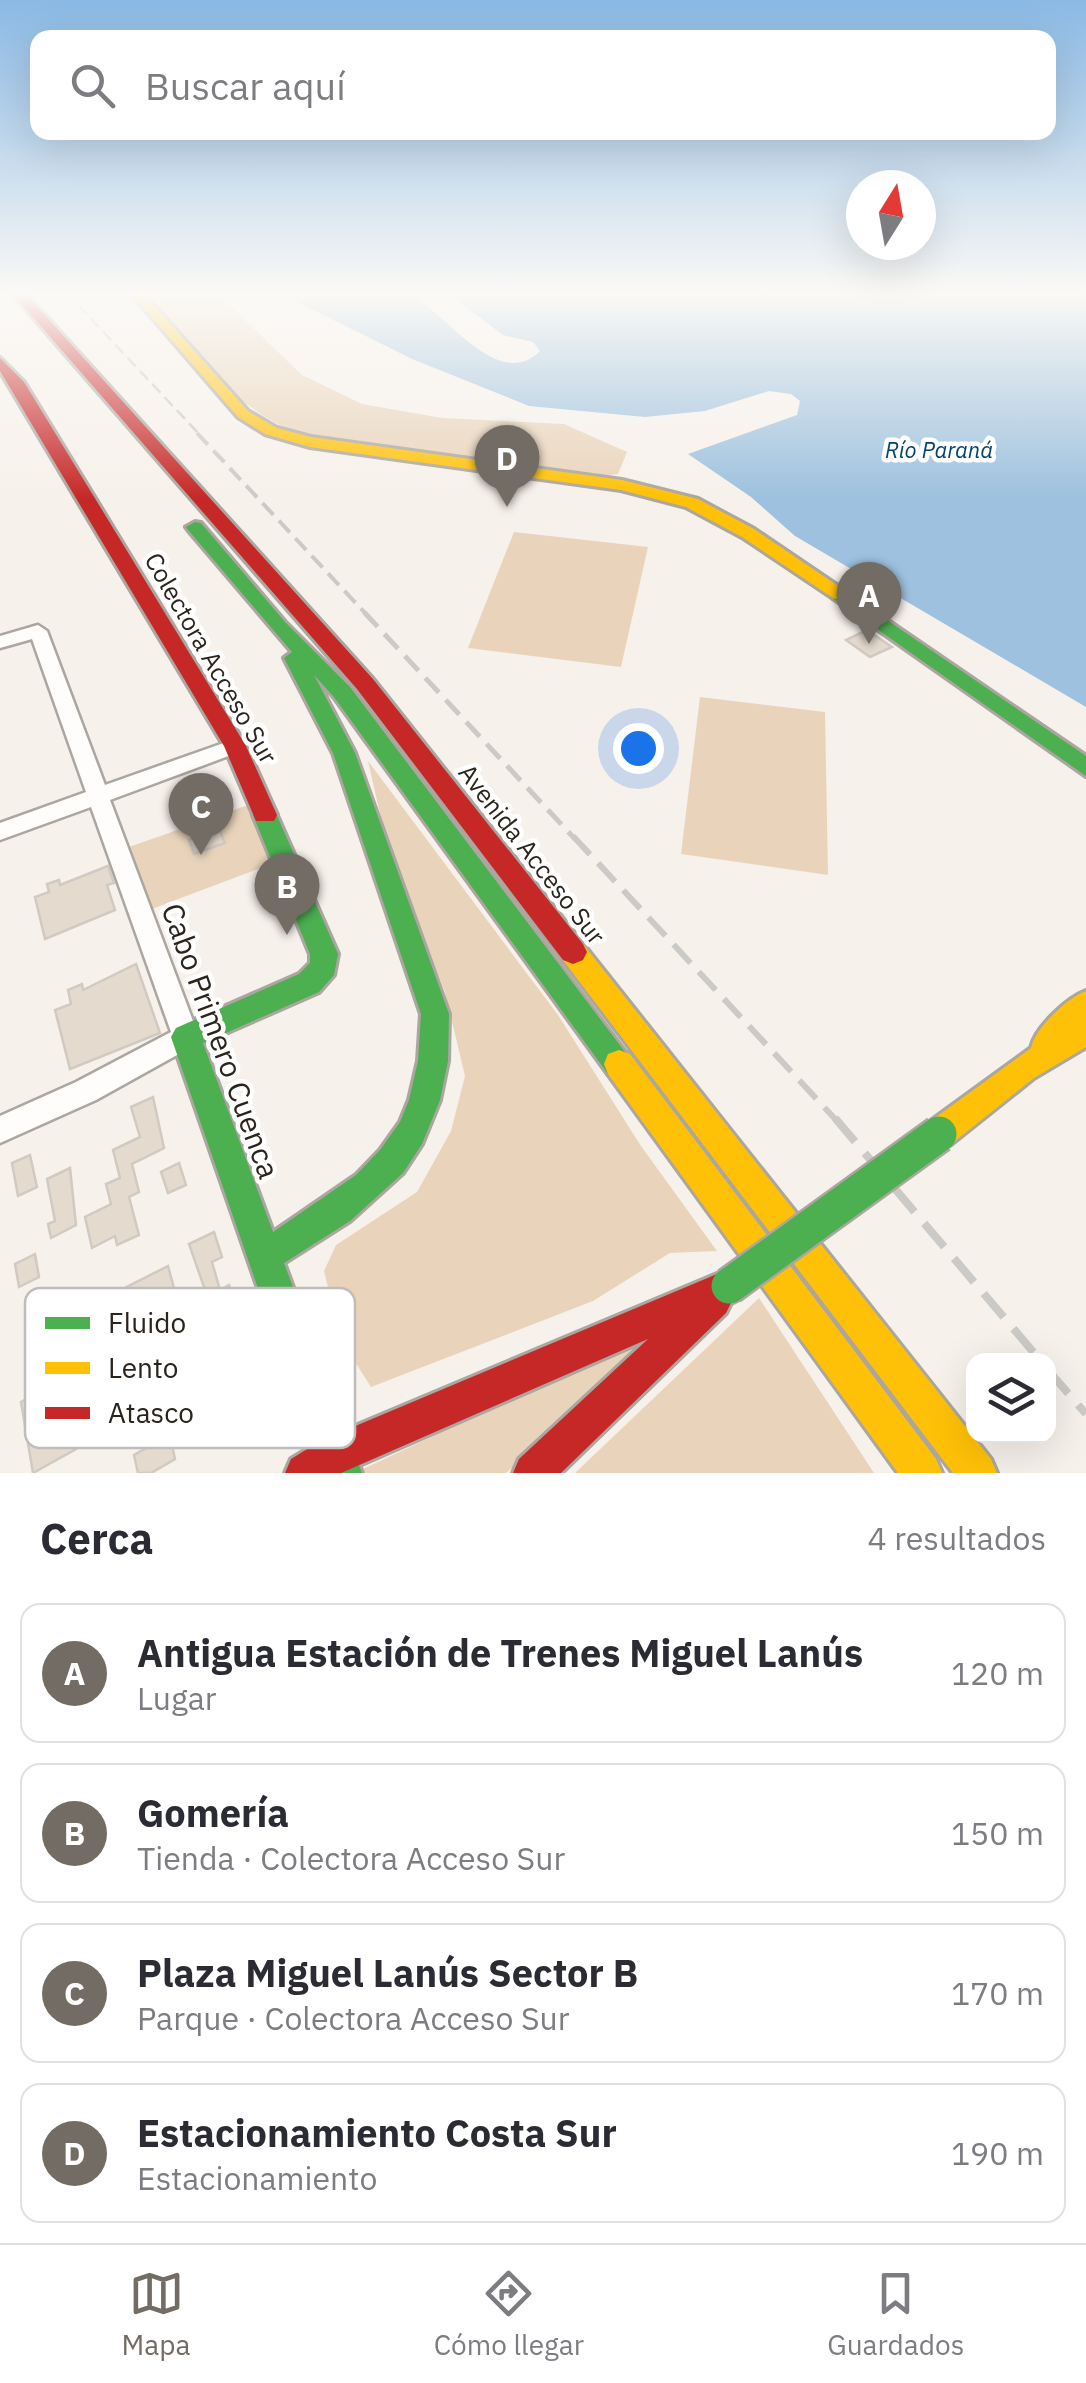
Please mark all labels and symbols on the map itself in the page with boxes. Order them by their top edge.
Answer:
north arrow [846,170,936,260]
pin: D [474,424,540,507]
water label: Río Paraná [885,435,993,464]
street label: Colectora Acceso Sur [138,546,285,769]
pin: A [836,562,902,644]
your location [613,723,664,774]
street label: Avenida Acceso Sur [452,757,613,951]
pin: C [168,772,234,855]
pin: B [254,852,320,935]
street label: Cabo Primero Cuenca [153,898,289,1183]
legend [25,1288,355,1448]
text: Fluido [108,1304,186,1341]
text: Lento [108,1349,178,1386]
text: Atasco [108,1394,194,1431]

